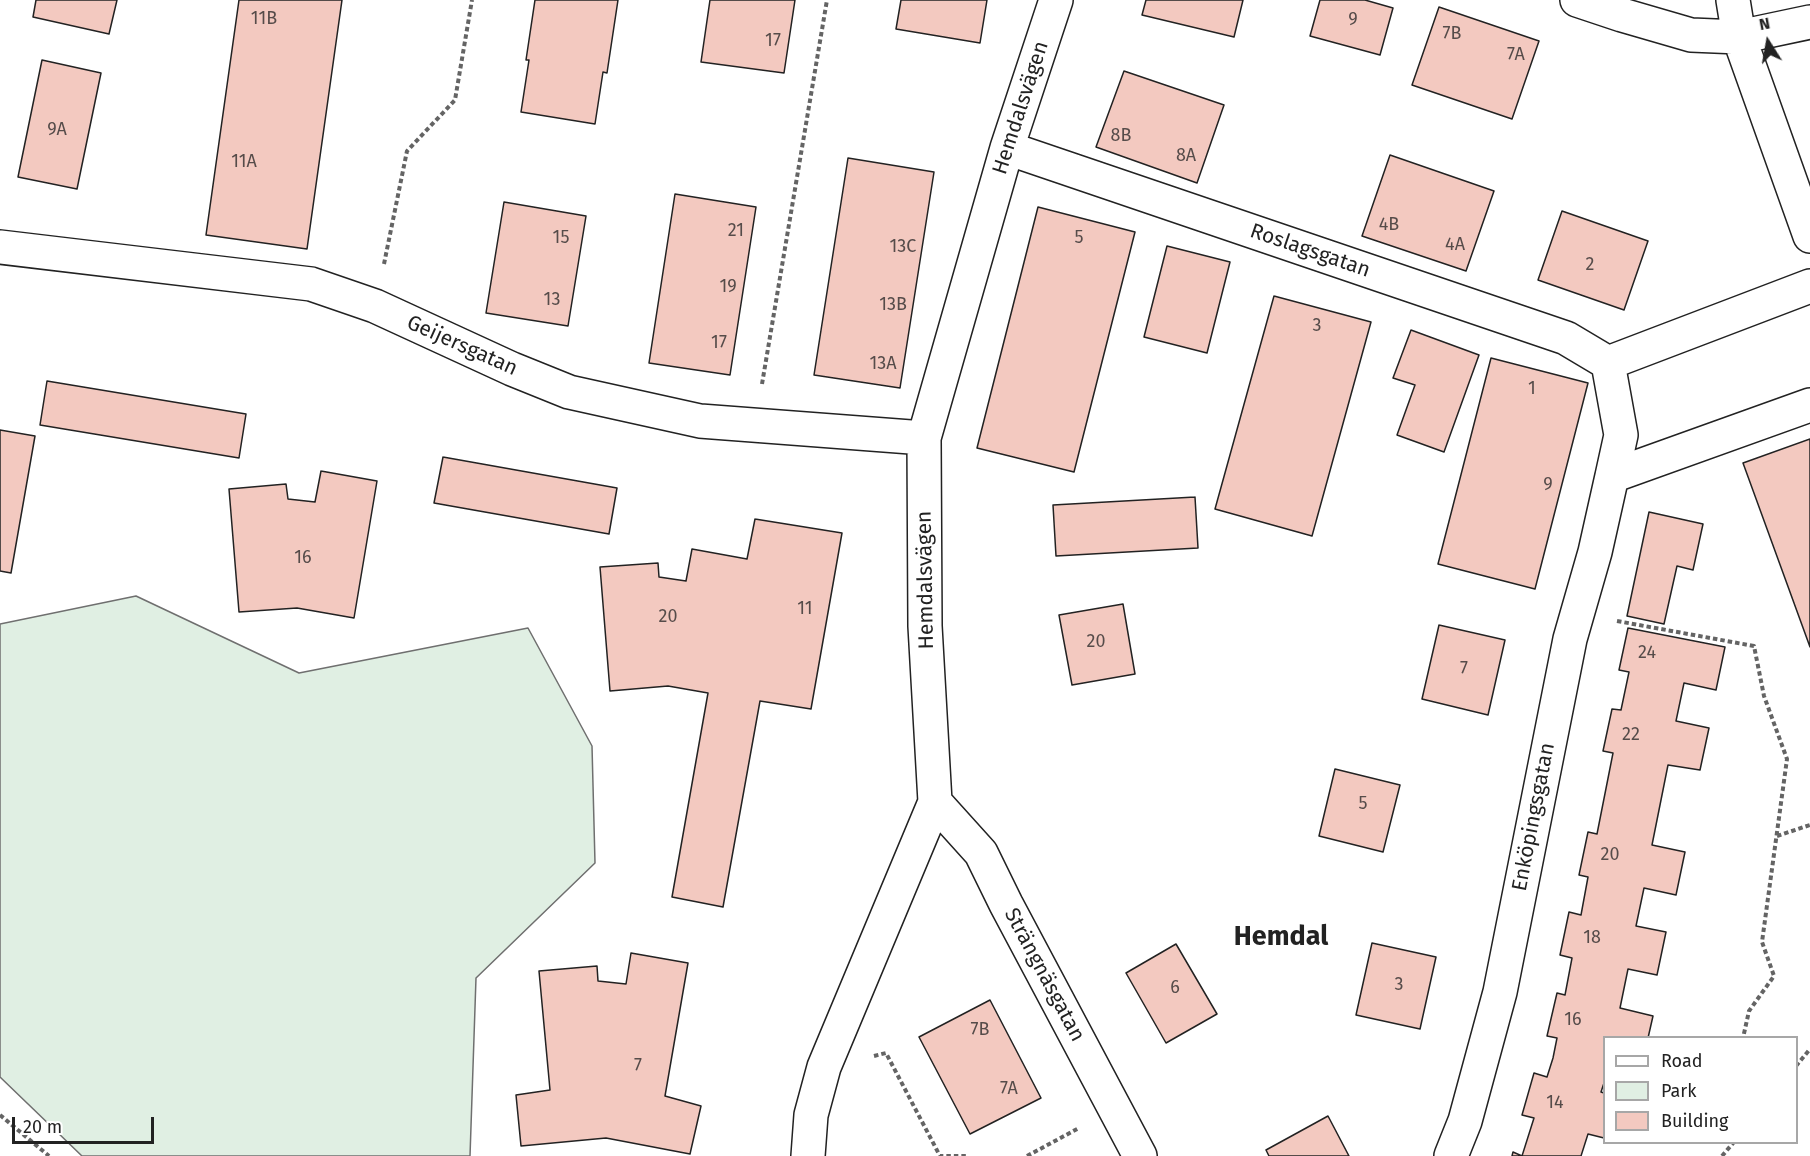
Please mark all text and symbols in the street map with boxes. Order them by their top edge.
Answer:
house number: 11B [251,8,277,30]
house number: 9 [1348,9,1358,31]
north arrow [1738,12,1798,72]
text: N [1757,14,1771,34]
house number: 7B [1443,23,1461,45]
house number: 17 [765,30,781,52]
street label: Hemdalsvägen [988,38,1054,178]
house number: 7A [1507,44,1525,66]
house number: 9A [47,119,67,141]
house number: 8B [1111,125,1131,147]
house number: 8A [1176,145,1196,167]
house number: 11A [231,151,257,173]
house number: 4B [1379,214,1399,236]
street label: Roslagsgatan [1247,219,1373,283]
house number: 21 [728,220,744,242]
house number: 15 [553,227,569,249]
house number: 5 [1074,227,1084,249]
house number: 4A [1445,234,1465,256]
house number: 13C [890,236,916,258]
house number: 2 [1586,254,1594,276]
house number: 19 [719,276,737,298]
house number: 13 [544,289,560,311]
house number: 13B [879,294,907,316]
street label: Geijersgatan [403,310,521,382]
house number: 3 [1313,315,1321,337]
house number: 17 [711,332,727,354]
house number: 13A [869,353,897,375]
house number: 1 [1528,378,1536,400]
house number: 9 [1543,474,1553,496]
street label: Hemdalsvägen [912,510,940,650]
house number: 16 [294,547,312,569]
house number: 11 [797,598,813,620]
house number: 20 [659,606,677,628]
house number: 20 [1087,631,1105,653]
house number: 24 [1638,642,1656,664]
house number: 7 [1460,658,1468,680]
house number: 22 [1622,724,1640,746]
street label: Enköpingsgatan [1507,741,1561,893]
house number: 5 [1358,793,1368,815]
house number: 20 [1601,844,1619,866]
street label: Strängnäsgatan [998,904,1090,1046]
district label: Hemdal [1234,921,1328,953]
house number: 18 [1583,927,1601,949]
house number: 3 [1395,974,1403,996]
house number: 6 [1170,977,1180,999]
house number: 16 [1564,1009,1582,1031]
house number: 7B [971,1019,989,1041]
legend [1603,1036,1798,1144]
text: Road [1661,1050,1703,1072]
house number: 7 [634,1055,642,1077]
house number: 7A [1000,1078,1018,1100]
text: Park [1661,1080,1696,1102]
house number: 14 [1546,1092,1564,1114]
scale bar [15,1105,158,1143]
text: Building [1661,1110,1728,1132]
text: 20 m [23,1116,62,1138]

